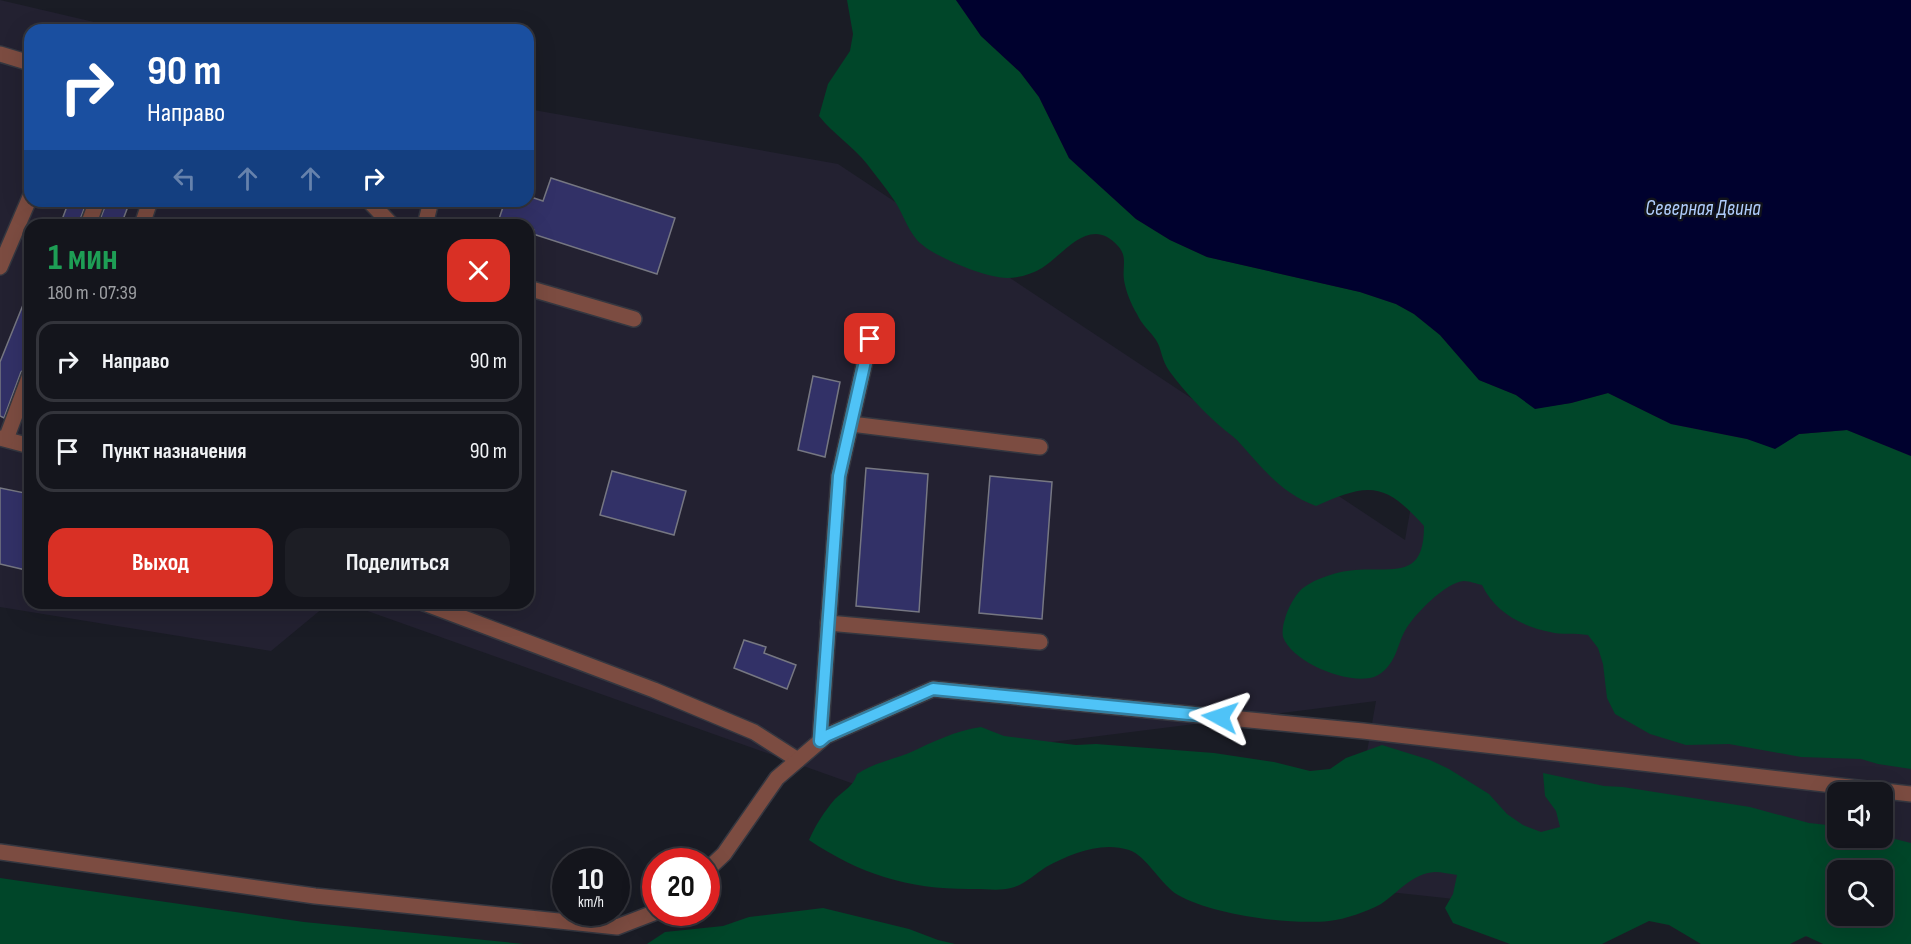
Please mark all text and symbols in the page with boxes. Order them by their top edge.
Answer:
text: 90 m [147,46,221,97]
icon: right [48,48,126,126]
text: Направо [147,97,225,129]
icon: left [168,162,201,195]
icon: ahead [231,162,264,195]
icon: ahead [294,162,327,195]
icon: right [357,162,390,195]
water label: Северная Двина [1645,196,1761,221]
text: 1 мин [48,237,118,280]
button: close [447,239,510,302]
text: 180 m · 07:39 [48,281,137,305]
pin [844,313,895,364]
icon: arrive [853,322,886,355]
icon: right [51,345,84,378]
text: Направо [102,348,169,375]
text: 90 m [470,348,507,375]
icon: arrive [51,435,84,468]
text: Пункт назначения [102,438,246,465]
text: 90 m [470,438,507,465]
button: Выход [48,528,273,597]
button: Поделиться [285,528,510,597]
position arrow [1188,685,1252,749]
map controls [1827,782,1893,926]
button: sound [1827,782,1893,848]
speed limit sign: 20 [642,848,720,926]
button: search [1827,860,1893,926]
text: 10 [578,862,604,898]
text: km/h [578,893,604,912]

